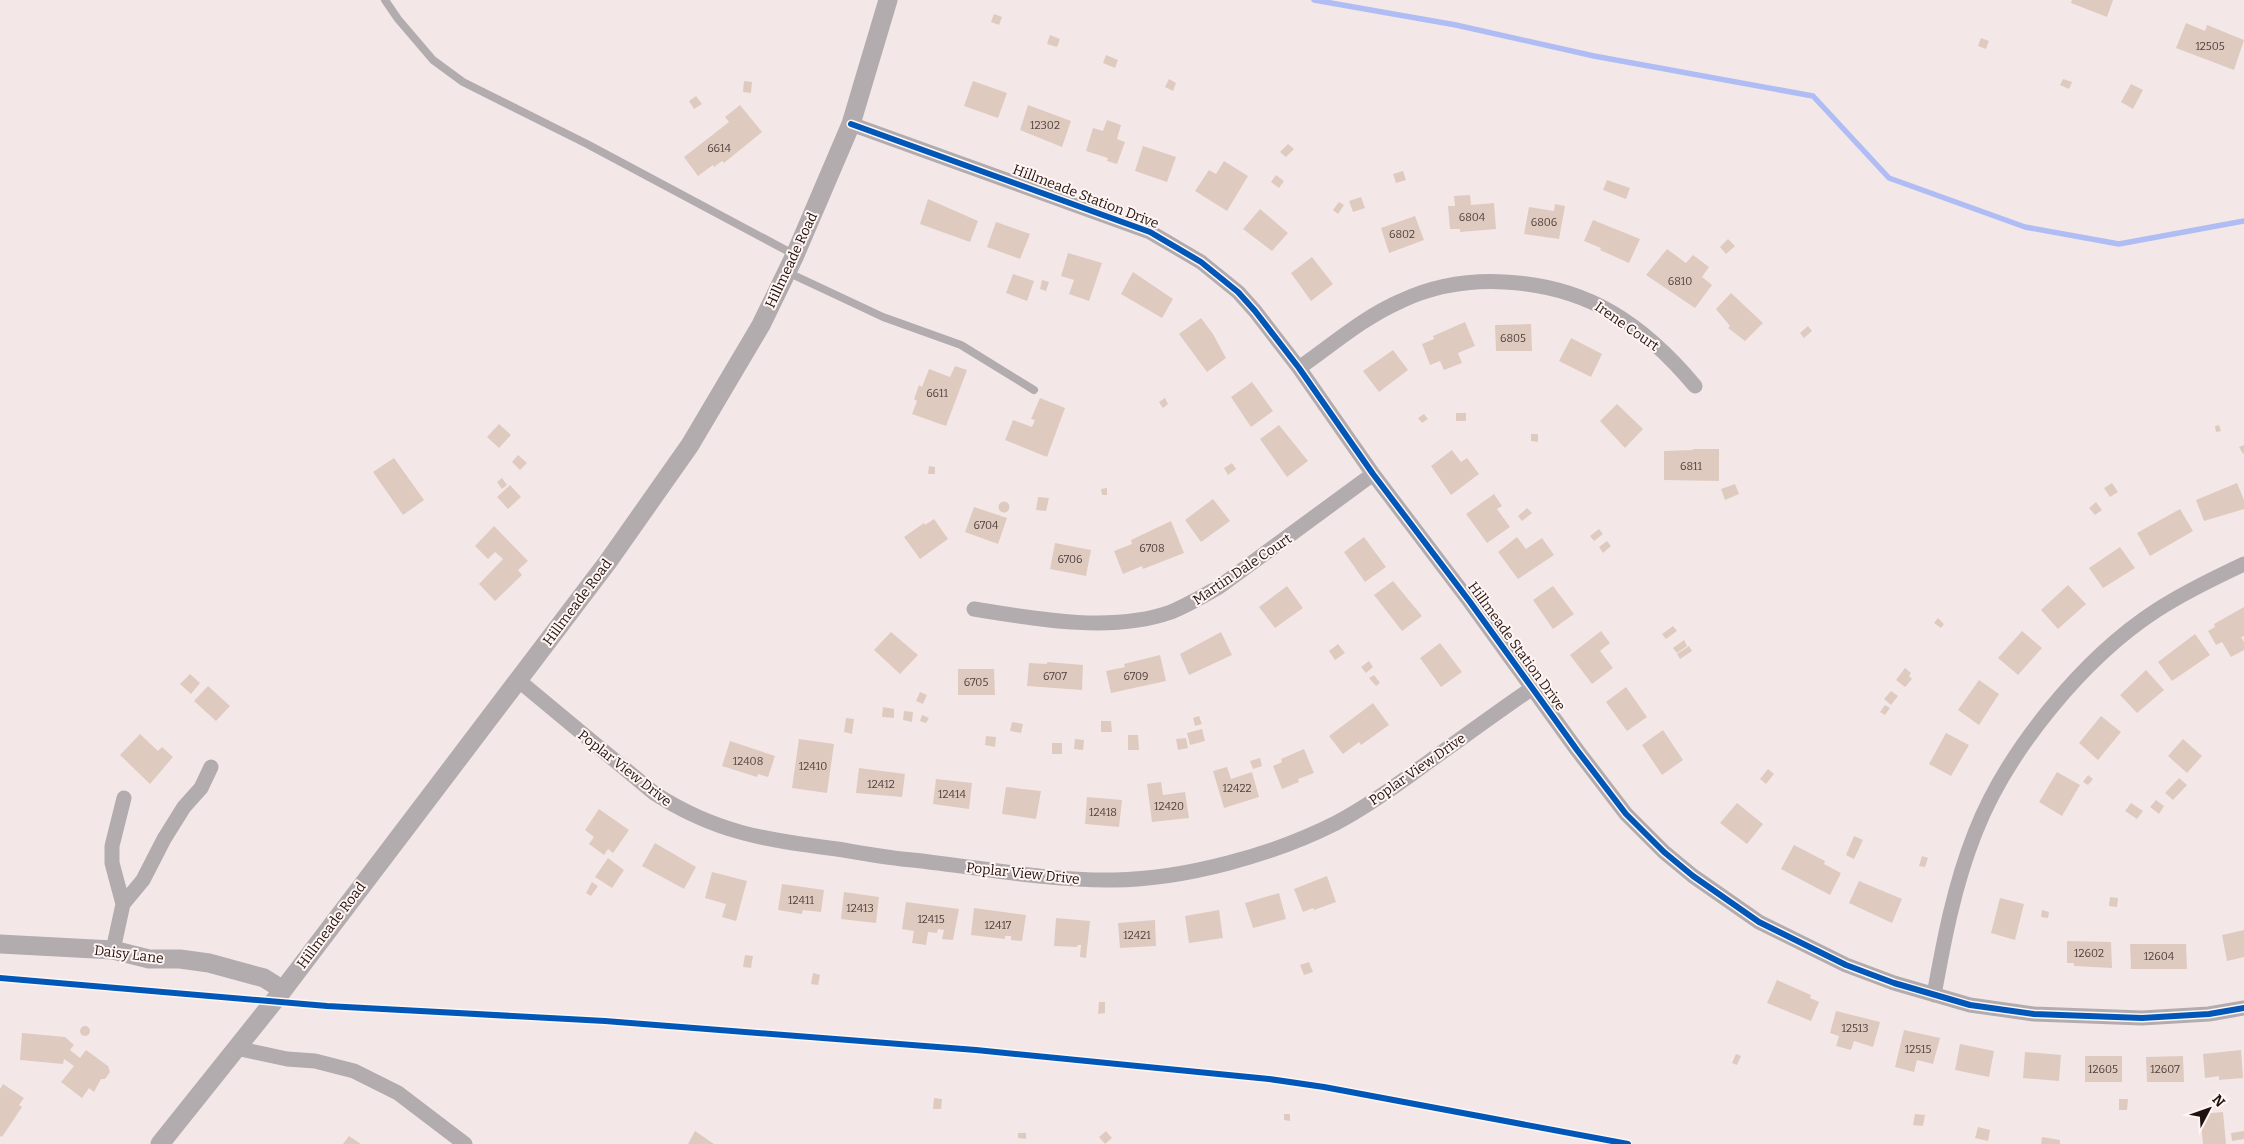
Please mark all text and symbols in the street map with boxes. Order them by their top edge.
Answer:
house number: 12505 [2195,40,2225,53]
house number: 12302 [1030,119,1060,132]
house number: 6614 [707,142,731,155]
street label: Hillmeade Station Drive [1010,161,1161,232]
street label: Hillmeade Road [762,210,821,311]
house number: 6804 [1459,211,1486,224]
house number: 6806 [1531,216,1557,229]
house number: 6802 [1389,228,1415,241]
house number: 6810 [1668,275,1692,288]
street label: Irene Court [1591,298,1662,355]
house number: 6805 [1500,332,1526,345]
house number: 6611 [926,387,948,400]
house number: 6811 [1680,460,1703,473]
house number: 6704 [973,519,999,532]
street label: Martin Dale Court [1190,530,1295,609]
house number: 6708 [1139,542,1165,555]
house number: 6706 [1057,553,1083,566]
street label: Hillmeade Road [539,556,615,649]
street label: Hillmeade Station Drive [1464,579,1569,714]
house number: 6707 [1043,670,1068,683]
house number: 6709 [1123,670,1149,683]
house number: 6705 [964,676,988,689]
street label: Poplar View Drive [574,727,675,810]
street label: Poplar View Drive [1366,730,1469,809]
house number: 12408 [733,755,763,768]
house number: 12410 [799,760,827,773]
house number: 12412 [867,778,895,791]
house number: 12422 [1223,782,1251,795]
house number: 12414 [938,788,966,801]
house number: 12420 [1154,800,1184,813]
house number: 12418 [1089,806,1117,819]
street label: Poplar View Drive [965,859,1081,888]
street label: Hillmeade Road [293,879,369,972]
house number: 12411 [788,894,814,907]
house number: 12413 [846,902,874,915]
house number: 12415 [917,913,945,926]
house number: 12417 [985,919,1012,932]
house number: 12421 [1123,929,1151,942]
street label: Daisy Lane [93,942,165,967]
house number: 12602 [2074,947,2104,960]
house number: 12604 [2144,950,2175,963]
house number: 12513 [1842,1022,1868,1035]
house number: 12515 [1905,1043,1931,1056]
house number: 12605 [2088,1063,2118,1076]
house number: 12607 [2150,1063,2180,1076]
north arrow [2184,1084,2234,1134]
text: N [2208,1091,2229,1111]

